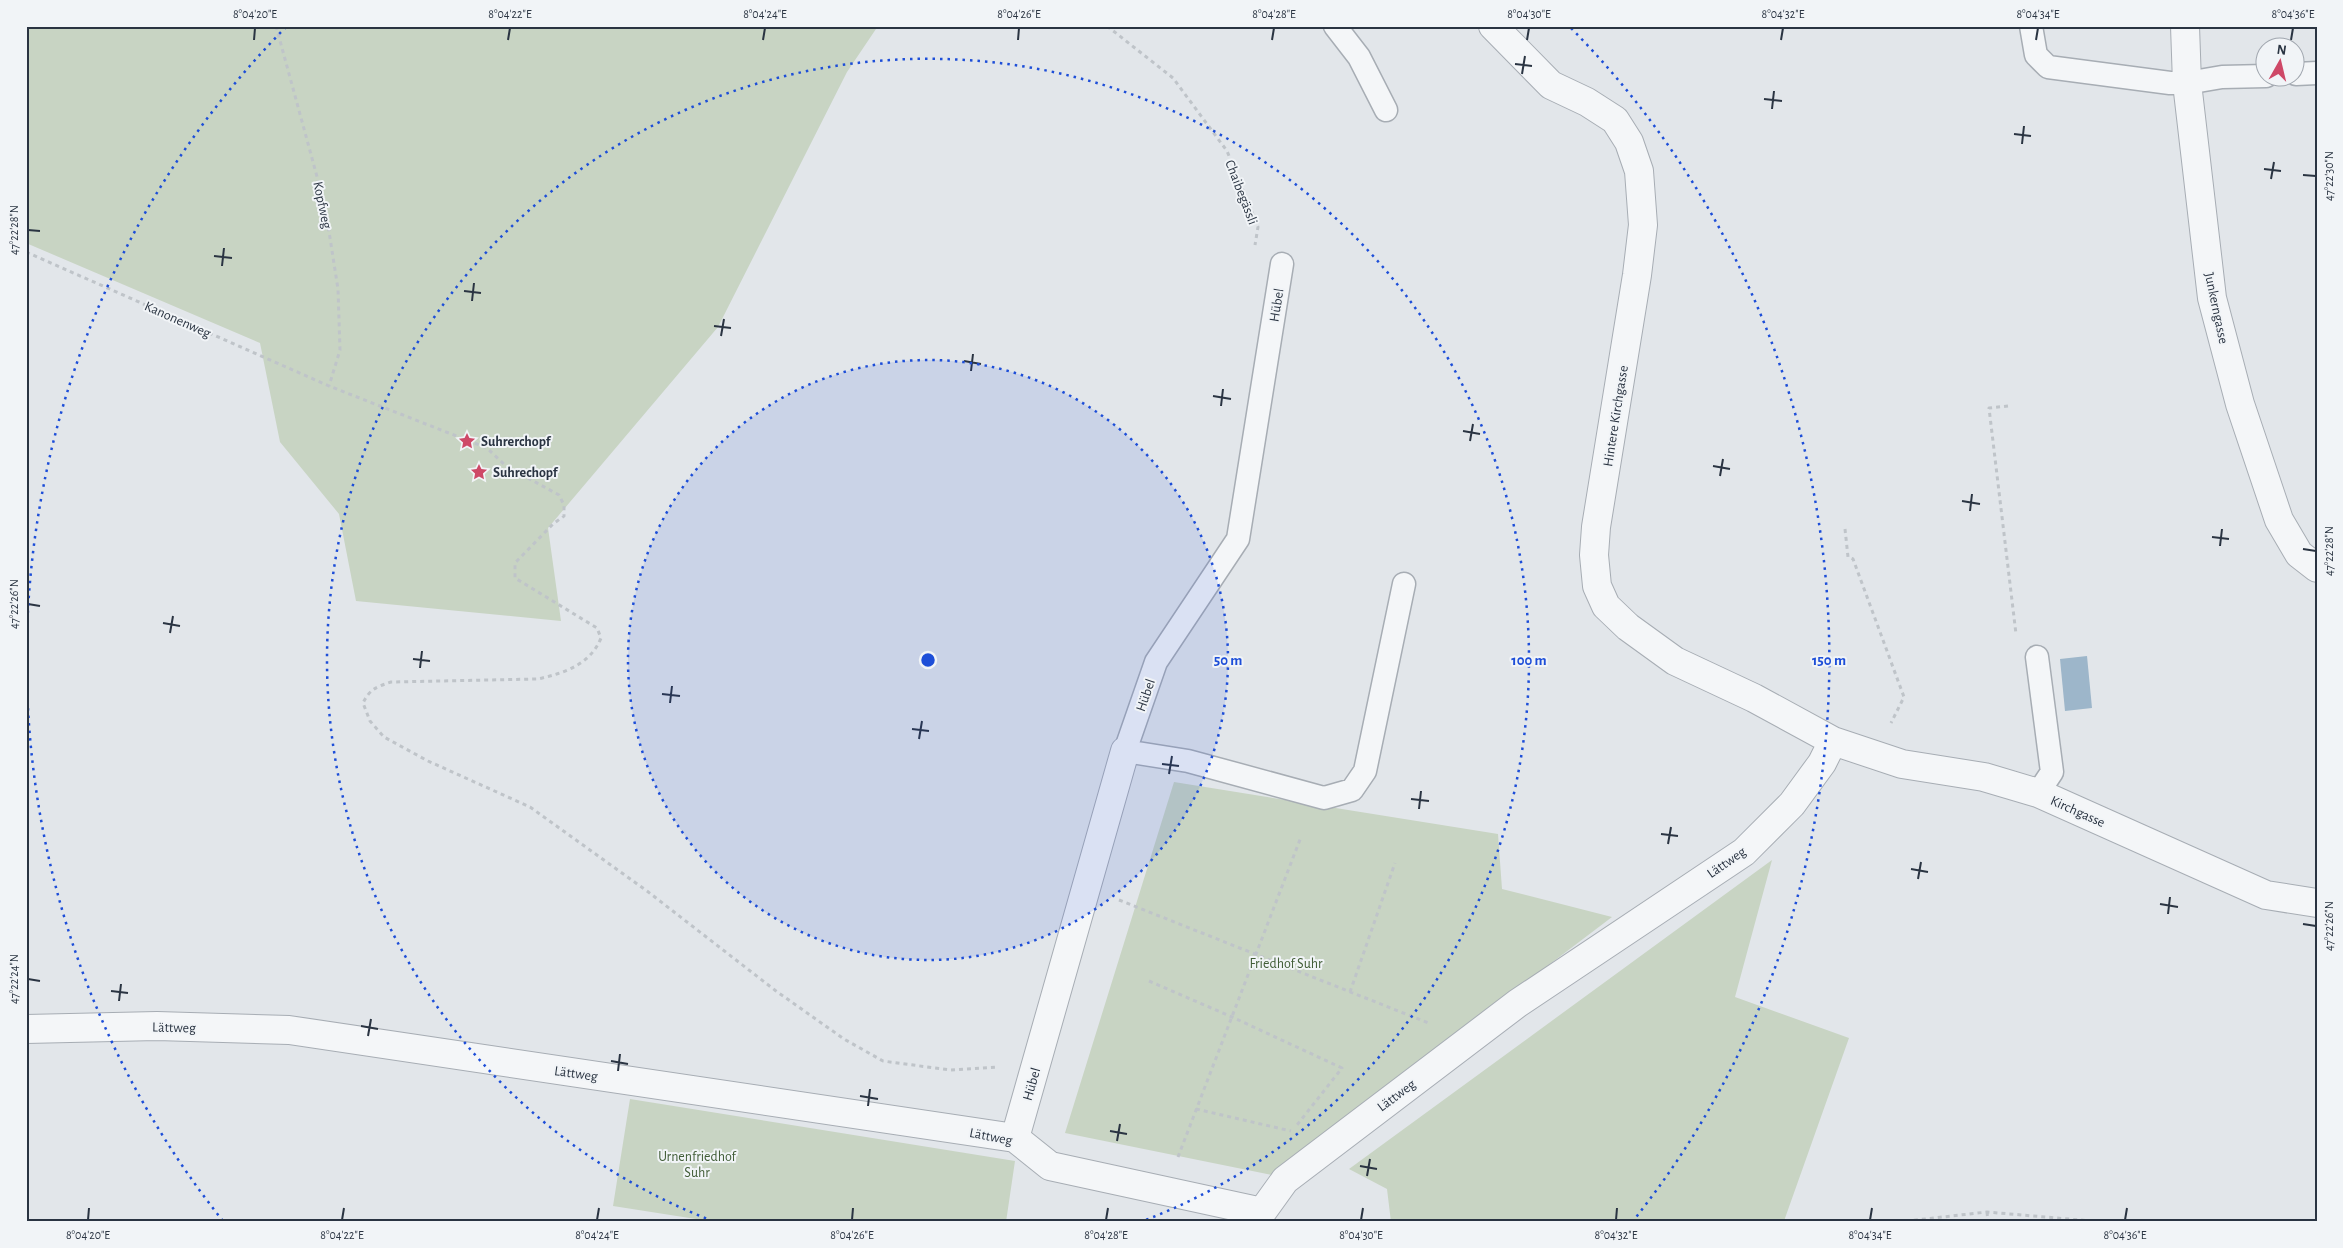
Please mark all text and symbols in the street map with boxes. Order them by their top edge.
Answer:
text: 8°04'20"E [233,8,277,20]
text: 8°04'22"E [488,8,532,20]
text: 8°04'24"E [743,8,787,20]
text: 8°04'26"E [997,8,1041,20]
text: 8°04'28"E [1252,8,1296,20]
text: 8°04'30"E [1507,8,1551,20]
text: 8°04'32"E [1762,8,1805,20]
text: 8°04'34"E [2016,8,2060,20]
text: 8°04'36"E [2271,8,2315,20]
north arrow [2256,38,2306,88]
text: N [2276,43,2287,58]
text: 47°22'30"N [2323,151,2335,201]
street label: Chaibegässli [1222,158,1260,227]
street label: Kopfweg [310,180,334,230]
text: 47°22'28"N [8,205,20,255]
street label: Junkerngasse [2202,271,2230,345]
street label: Hübel [1267,287,1287,323]
street label: Kanonenweg [142,299,213,341]
street label: Hintere Kirchgasse [1601,365,1631,468]
place icon: Suhrerchopf [457,431,477,451]
place label: Suhrerchopf [481,435,552,449]
place icon: Suhrechopf [469,462,489,482]
place label: Suhrechopf [493,466,559,480]
text: 47°22'28"N [2323,526,2335,576]
text: 47°22'26"N [8,579,20,629]
centre of rings [919,651,937,669]
text: 50 m [1214,653,1242,668]
text: 100 m [1511,653,1547,668]
text: 150 m [1812,653,1846,668]
street label: Hübel [1134,677,1158,714]
street label: Kirchgasse [2048,794,2107,830]
street label: Lättweg [1705,844,1749,881]
text: 47°22'26"N [2323,901,2335,951]
text: 47°22'24"N [8,954,20,1004]
park label: Friedhof Suhr [1249,957,1323,971]
street label: Lättweg [152,1021,196,1035]
street label: Lättweg [553,1064,599,1084]
street label: Hübel [1021,1066,1043,1102]
street label: Lättweg [1375,1077,1418,1115]
street label: Lättweg [968,1126,1014,1148]
park label: Urnenfriedhof Suhr [658,1150,737,1180]
text: 8°04'20"E [66,1229,110,1241]
text: 8°04'22"E [320,1229,364,1241]
text: 8°04'24"E [575,1229,619,1241]
text: 8°04'26"E [830,1229,874,1241]
text: 8°04'28"E [1084,1229,1128,1241]
text: 8°04'30"E [1339,1229,1383,1241]
text: 8°04'32"E [1595,1229,1638,1241]
text: 8°04'34"E [1848,1229,1892,1241]
text: 8°04'36"E [2103,1229,2147,1241]

